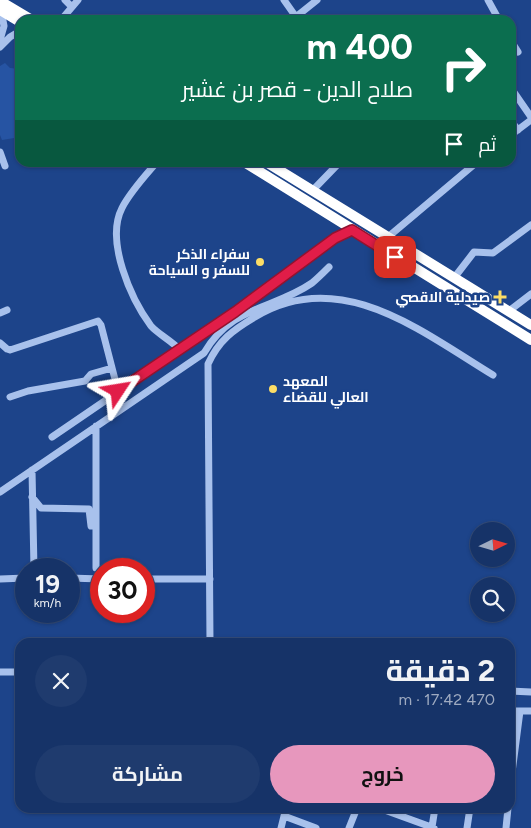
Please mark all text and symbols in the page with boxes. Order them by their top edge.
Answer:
text: 400 m [307,26,413,68]
icon: right [431,35,496,100]
text: صلاح الدين - قصر بن غشير [182,76,413,103]
icon: arrive [440,130,468,158]
text: ثم [478,133,496,156]
pin [374,236,416,278]
icon: arrive [381,243,409,271]
place label: سفراء الذكر للسفر و السياحة [149,246,250,279]
marker: سفراء الذكر للسفر و السياحة [254,256,266,268]
place label: صيدلية الاقصي [395,289,490,308]
marker: صيدلية الاقصي [494,291,506,303]
position arrow [91,364,143,416]
place label: المعهد العالي للقضاء [283,373,369,409]
marker: المعهد العالي للقضاء [267,383,279,395]
north arrow [470,522,515,568]
map controls [470,522,515,622]
speed limit sign: 30 [90,558,155,623]
text: 19 [35,569,60,599]
button: search [470,577,515,622]
text: km/h [34,596,61,610]
text: 2 دقيقة [386,652,495,689]
button: close [35,655,87,707]
text: 470 m · 17:42 [399,690,495,709]
button: مشاركة [35,745,260,803]
button: خروج [270,745,495,803]

